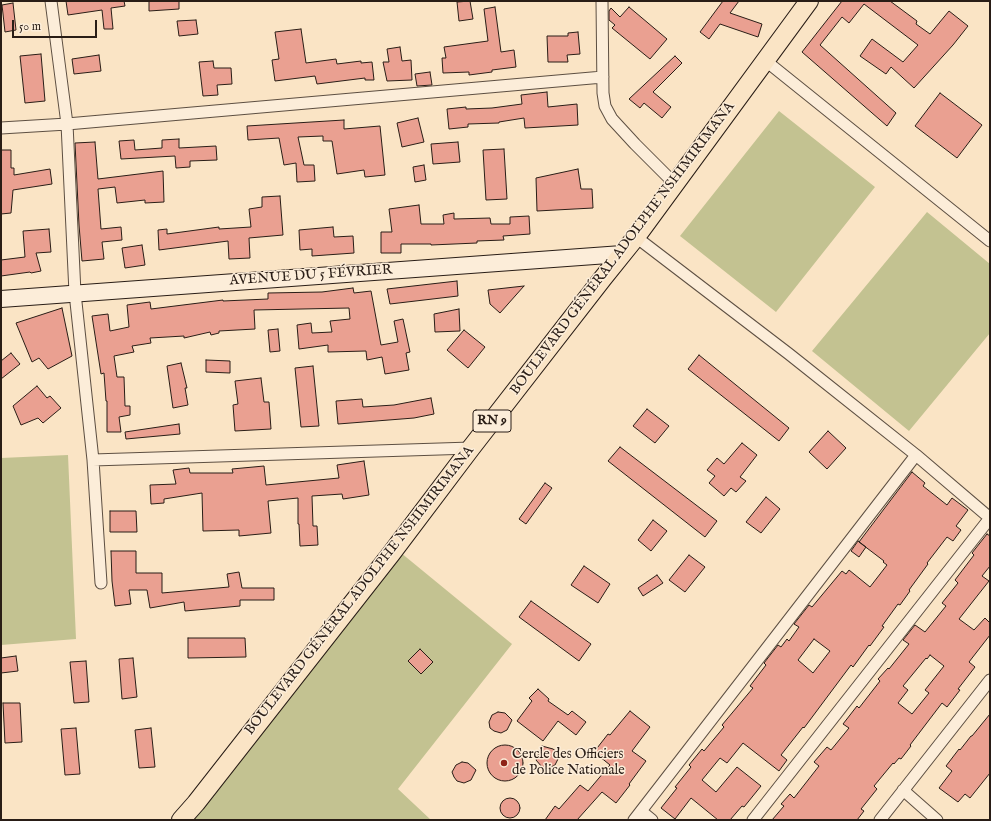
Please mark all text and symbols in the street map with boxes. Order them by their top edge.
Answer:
scale bar [14,12,99,38]
text: 50 m [19,19,41,34]
street label: BOULEVARD GÉNÉRAL ADOLPHE NSHIMIRIMANA [507,99,739,399]
street label: AVENUE DU 5 FÉVRIER [229,262,393,290]
road number: RN 9 [473,410,511,432]
street label: BOULEVARD GÉNÉRAL ADOLPHE NSHIMIRIMANA [242,443,478,739]
place label: Cercle des Officiers de Police Nationale [512,747,625,780]
marker: Cercle des Officiers de Police Nationale [499,758,509,768]

